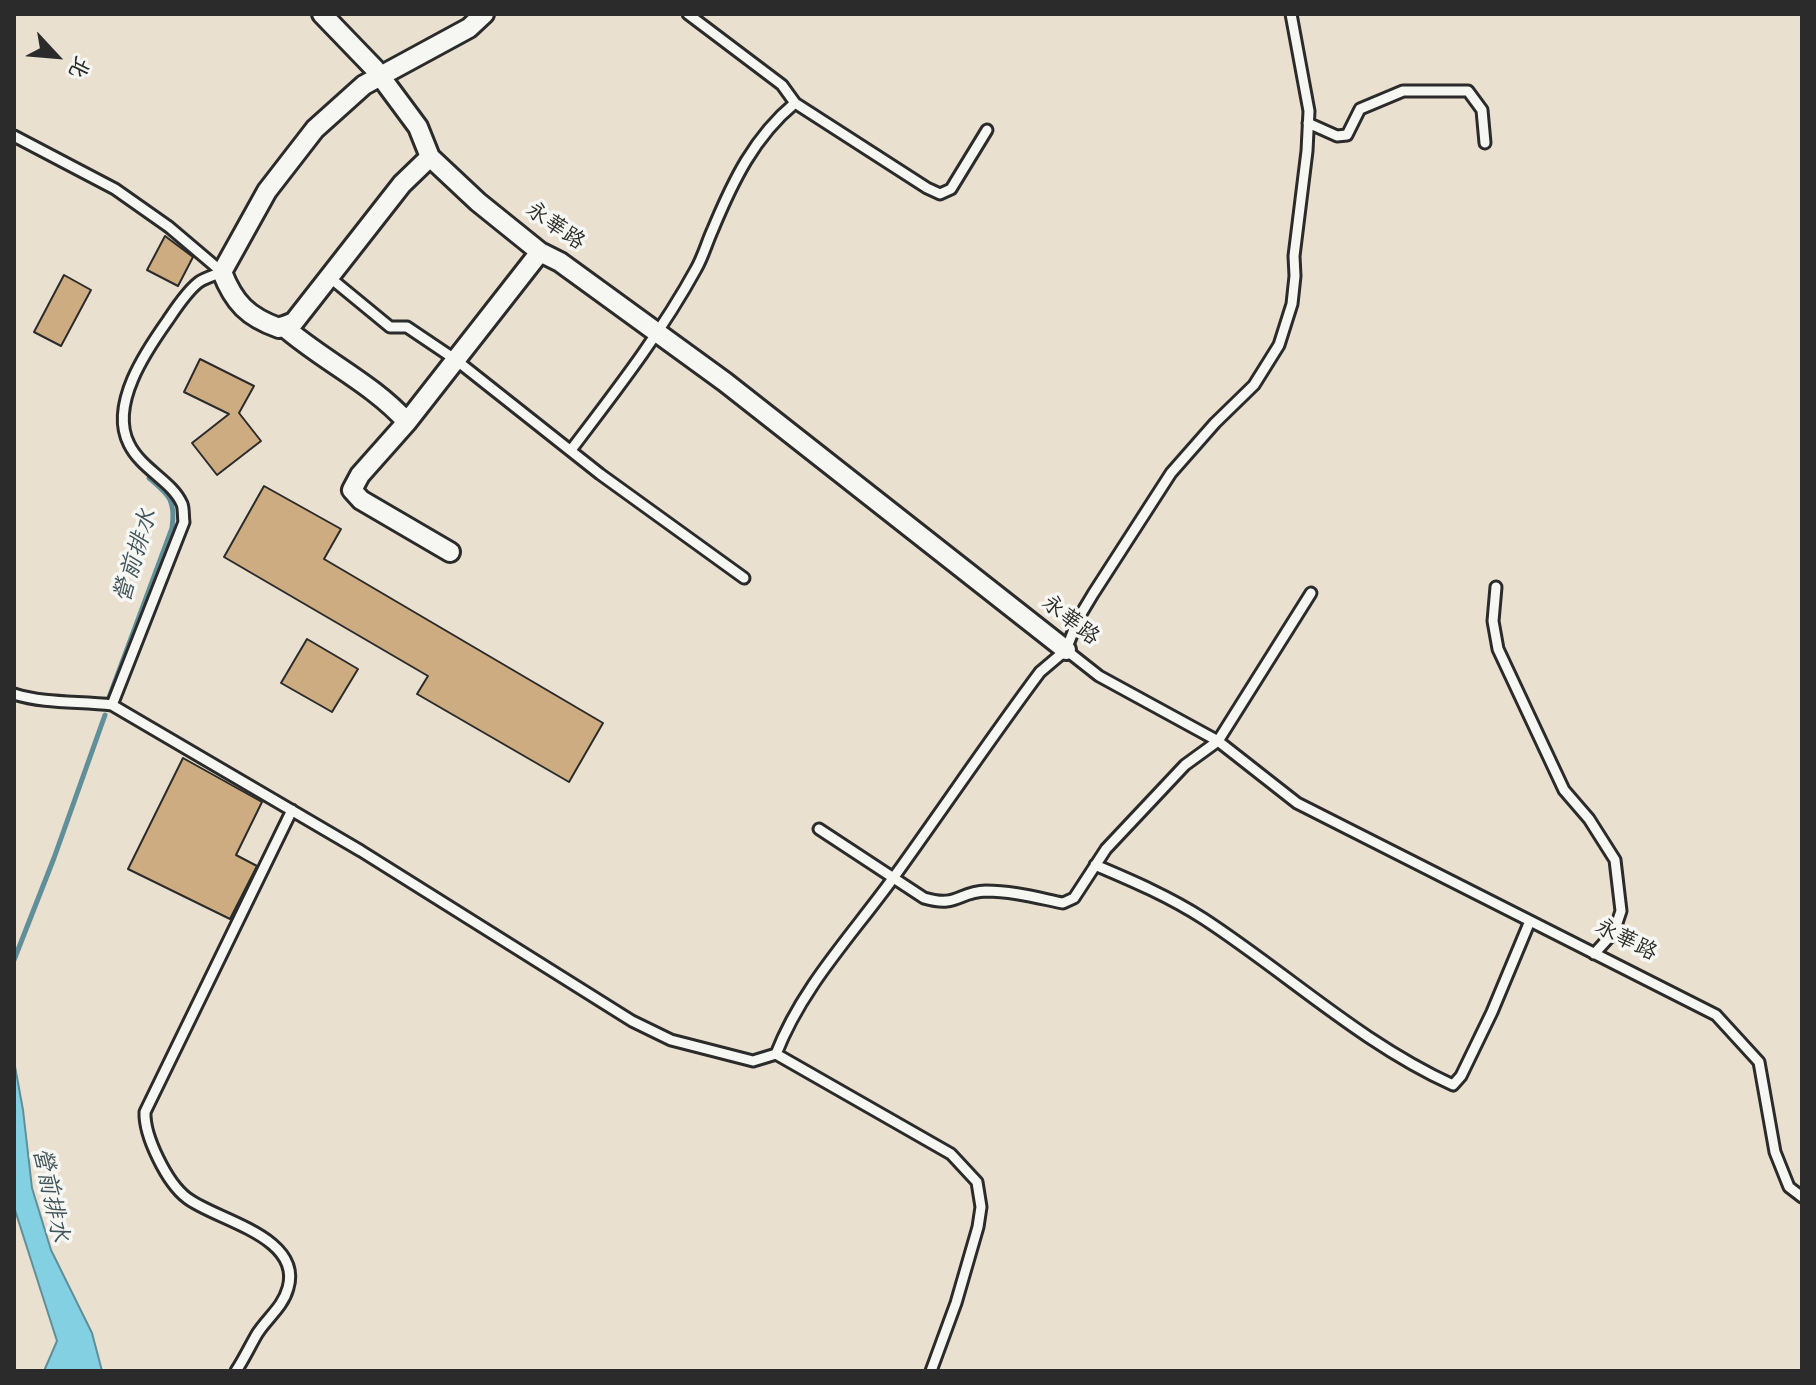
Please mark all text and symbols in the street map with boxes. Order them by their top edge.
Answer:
north arrow [16,16,96,96]
text: 北 [57,49,99,84]
street label: 永華路 [519,198,589,258]
water label: 營前排水 [110,507,166,607]
street label: 永華路 [1035,591,1103,653]
street label: 永華路 [1590,915,1660,969]
water label: 營前排水 [24,1145,72,1245]

